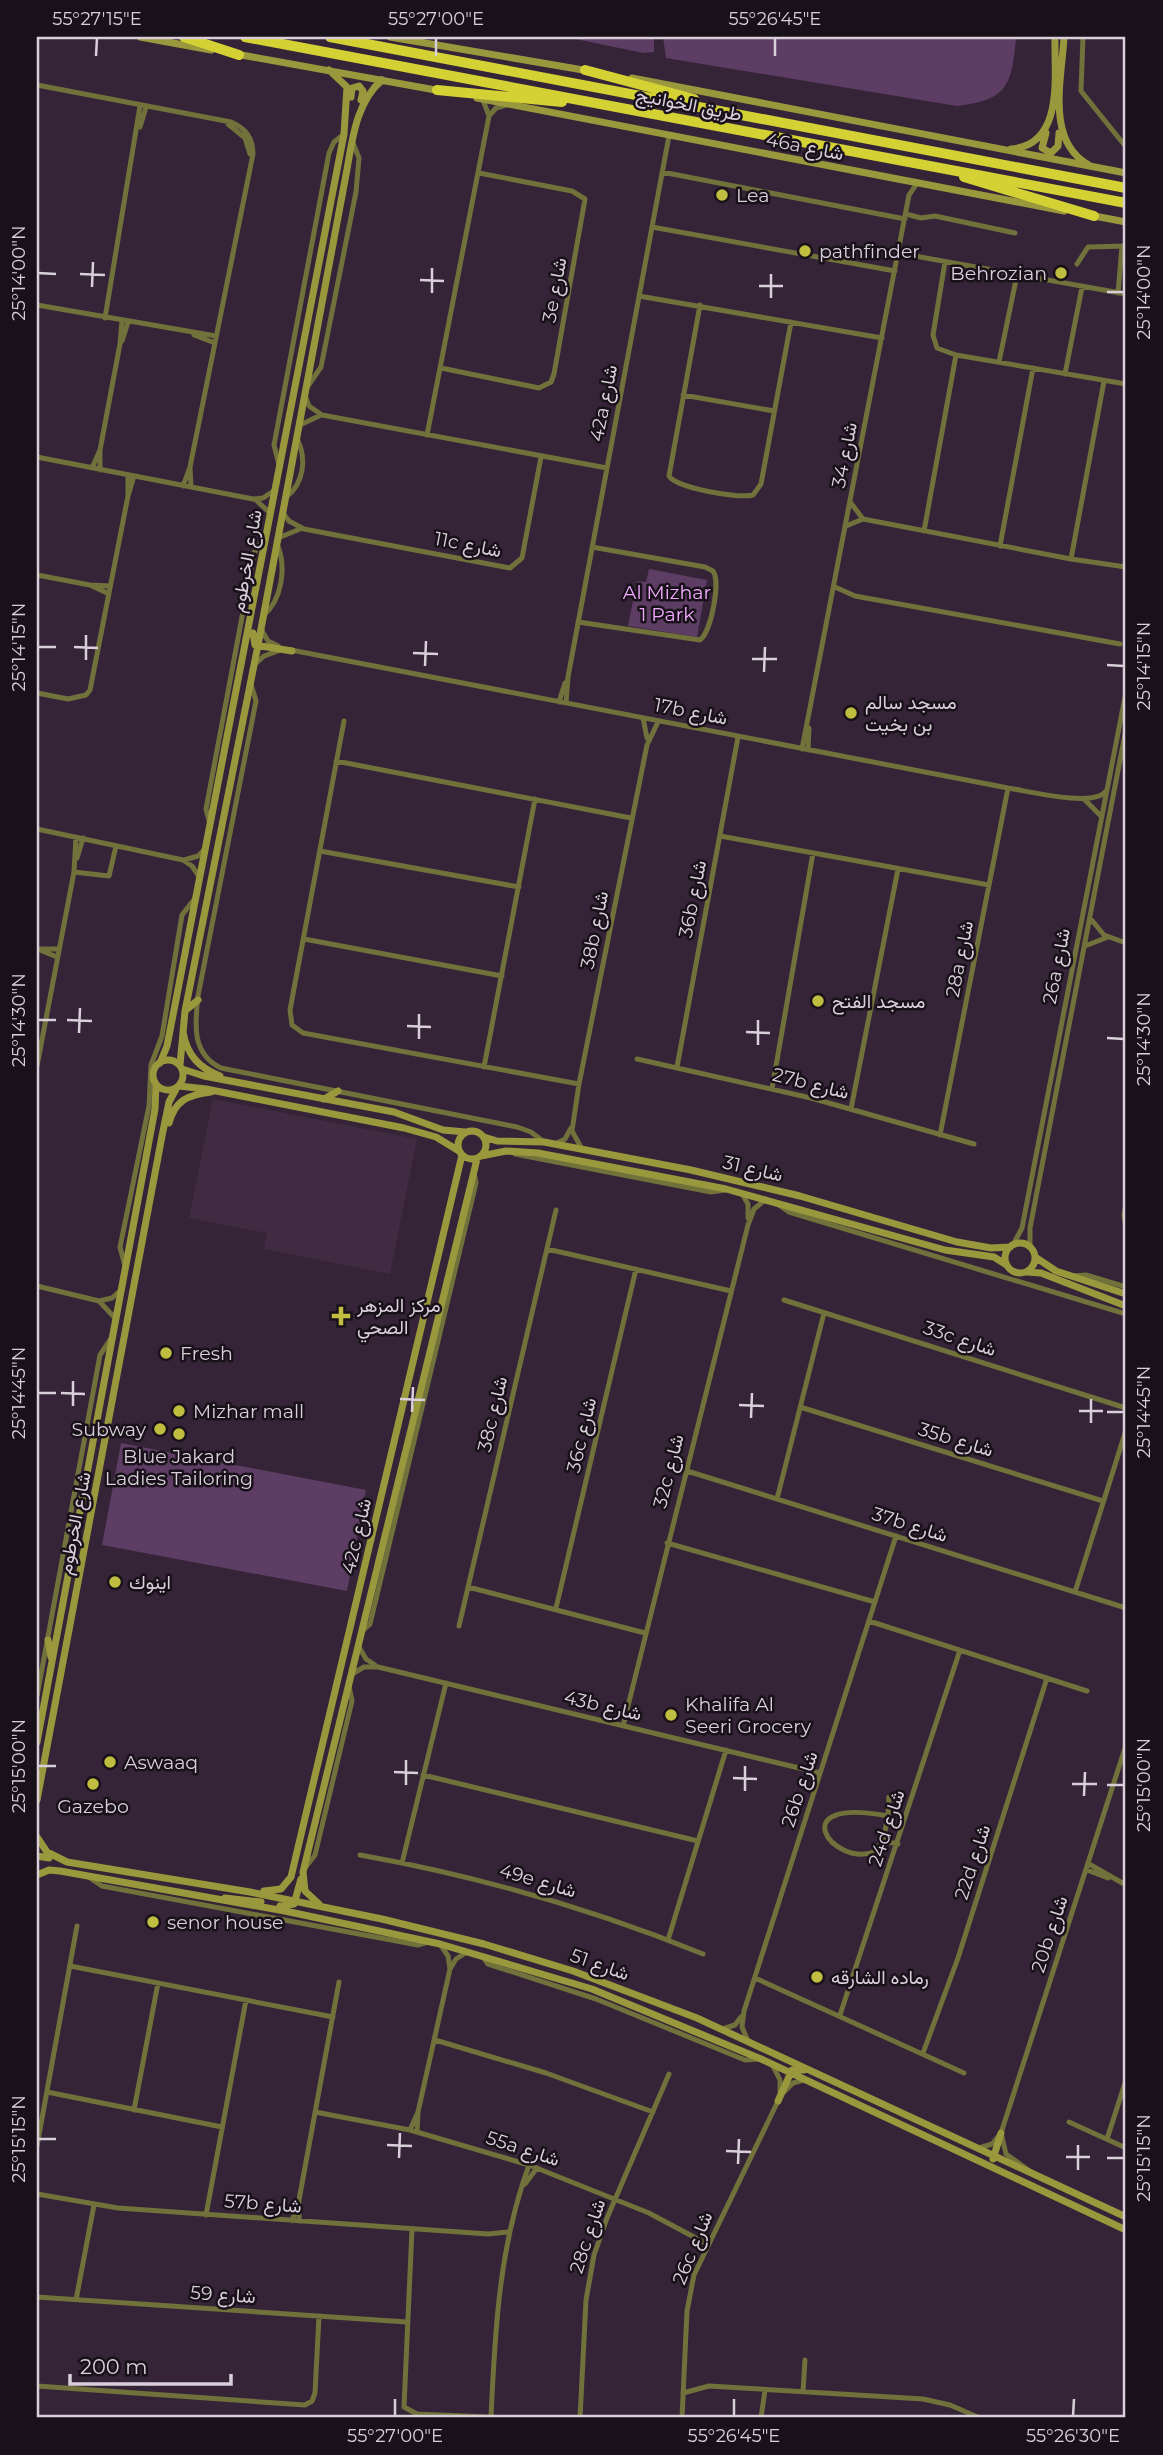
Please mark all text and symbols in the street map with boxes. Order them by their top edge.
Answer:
text: 55°27'15"E [52,8,142,30]
text: 55°27'00"E [388,8,484,30]
text: 55°26'45"E [729,8,821,30]
street label: طريق الخوانيج [634,83,744,128]
street label: 46a شارع [764,128,846,166]
place label: Lea [736,184,769,207]
marker: Lea [714,187,730,203]
text: 25°14'00"N [8,225,30,321]
place label: pathfinder [819,240,920,263]
marker: pathfinder [797,243,813,259]
text: 25°14'00"N [1133,244,1155,340]
street label: 3e شارع [537,256,572,324]
place label: Behrozian [950,262,1047,285]
marker: Behrozian [1053,265,1069,281]
street label: 42a شارع [585,363,623,444]
street label: شارع 34 [827,420,863,490]
street label: شارع الخرطوم [226,508,268,614]
street label: 11c شارع [432,527,503,563]
park label: Al Mizhar 1 Park [623,581,711,626]
text: 25°14'15"N [8,603,30,691]
text: 25°14'15"N [1133,622,1155,710]
place label: مسجد سالم بن بخيت [865,691,957,736]
street label: 17b شارع [652,693,729,731]
marker: مسجد سالم بن بخيت [843,705,859,721]
street label: 36b شارع [674,858,712,940]
street label: 38b شارع [576,889,614,971]
street label: 28a شارع [941,919,979,999]
street label: 26a شارع [1038,926,1076,1006]
text: 25°14'30"N [8,973,30,1067]
place label: مسجد الفتح [832,990,925,1015]
text: 25°14'30"N [1133,992,1155,1086]
marker: مسجد الفتح [810,993,826,1009]
street label: 27b شارع [770,1063,852,1105]
street label: شارع 31 [720,1150,785,1188]
place label: مركز المزهر الصحي [356,1294,441,1343]
marker: مركز المزهر الصحي [331,1306,351,1326]
street label: 33c شارع [920,1316,999,1362]
place label: Fresh [180,1342,233,1365]
marker: Fresh [158,1345,174,1361]
text: 25°14'45"N [8,1347,30,1439]
text: 25°14'45"N [1133,1366,1155,1458]
street label: 38c شارع [473,1374,513,1454]
street label: 36c شارع [562,1395,602,1475]
place label: Mizhar mall [193,1400,304,1423]
marker: Mizhar mall [171,1403,187,1419]
street label: 35b شارع [915,1417,996,1463]
place label: Subway [71,1418,147,1441]
marker: Subway [152,1421,168,1437]
marker: Blue Jakard Ladies Tailoring [171,1426,187,1442]
street label: 32c شارع [648,1432,690,1511]
place label: Blue Jakard Ladies Tailoring [105,1445,253,1490]
street label: شارع الخرطوم [53,1470,97,1577]
street label: 42c شارع [337,1496,377,1576]
street label: 37b شارع [869,1502,950,1548]
place label: اينوك [129,1571,171,1594]
marker: اينوك [107,1574,123,1590]
street label: 43b شارع [562,1685,644,1727]
place label: Khalifa Al Seeri Grocery [685,1693,812,1738]
marker: Khalifa Al Seeri Grocery [663,1707,679,1723]
text: 25°15'00"N [8,1719,30,1813]
text: 25°15'00"N [1133,1738,1155,1832]
street label: 26b شارع [776,1748,823,1830]
place label: Aswaaq [124,1751,198,1774]
marker: Aswaaq [102,1754,118,1770]
marker: Gazebo [85,1776,101,1792]
street label: 24d شارع [863,1787,911,1870]
place label: Gazebo [57,1795,129,1818]
street label: 22d شارع [950,1822,996,1903]
street label: 49e شارع [497,1859,579,1903]
street label: 20b شارع [1026,1893,1074,1976]
place label: senor house [167,1911,283,1934]
marker: senor house [145,1914,161,1930]
street label: شارع 51 [567,1944,632,1986]
place label: رماده الشارقه [831,1966,929,1989]
marker: رماده الشارقه [809,1969,825,1985]
text: 25°15'15"N [8,2095,30,2183]
text: 25°15'15"N [1133,2114,1155,2202]
street label: 55a شارع [483,2126,562,2172]
street label: 57b شارع [223,2189,303,2219]
street label: 28c شارع [565,2196,611,2277]
street label: 26c شارع [667,2208,718,2288]
street label: شارع 59 [189,2281,256,2309]
scale bar [70,2343,231,2387]
text: 200 m [80,2354,147,2379]
text: 55°27'00"E [347,2425,443,2447]
text: 55°26'45"E [688,2425,780,2447]
text: 55°26'30"E [1026,2425,1120,2447]

